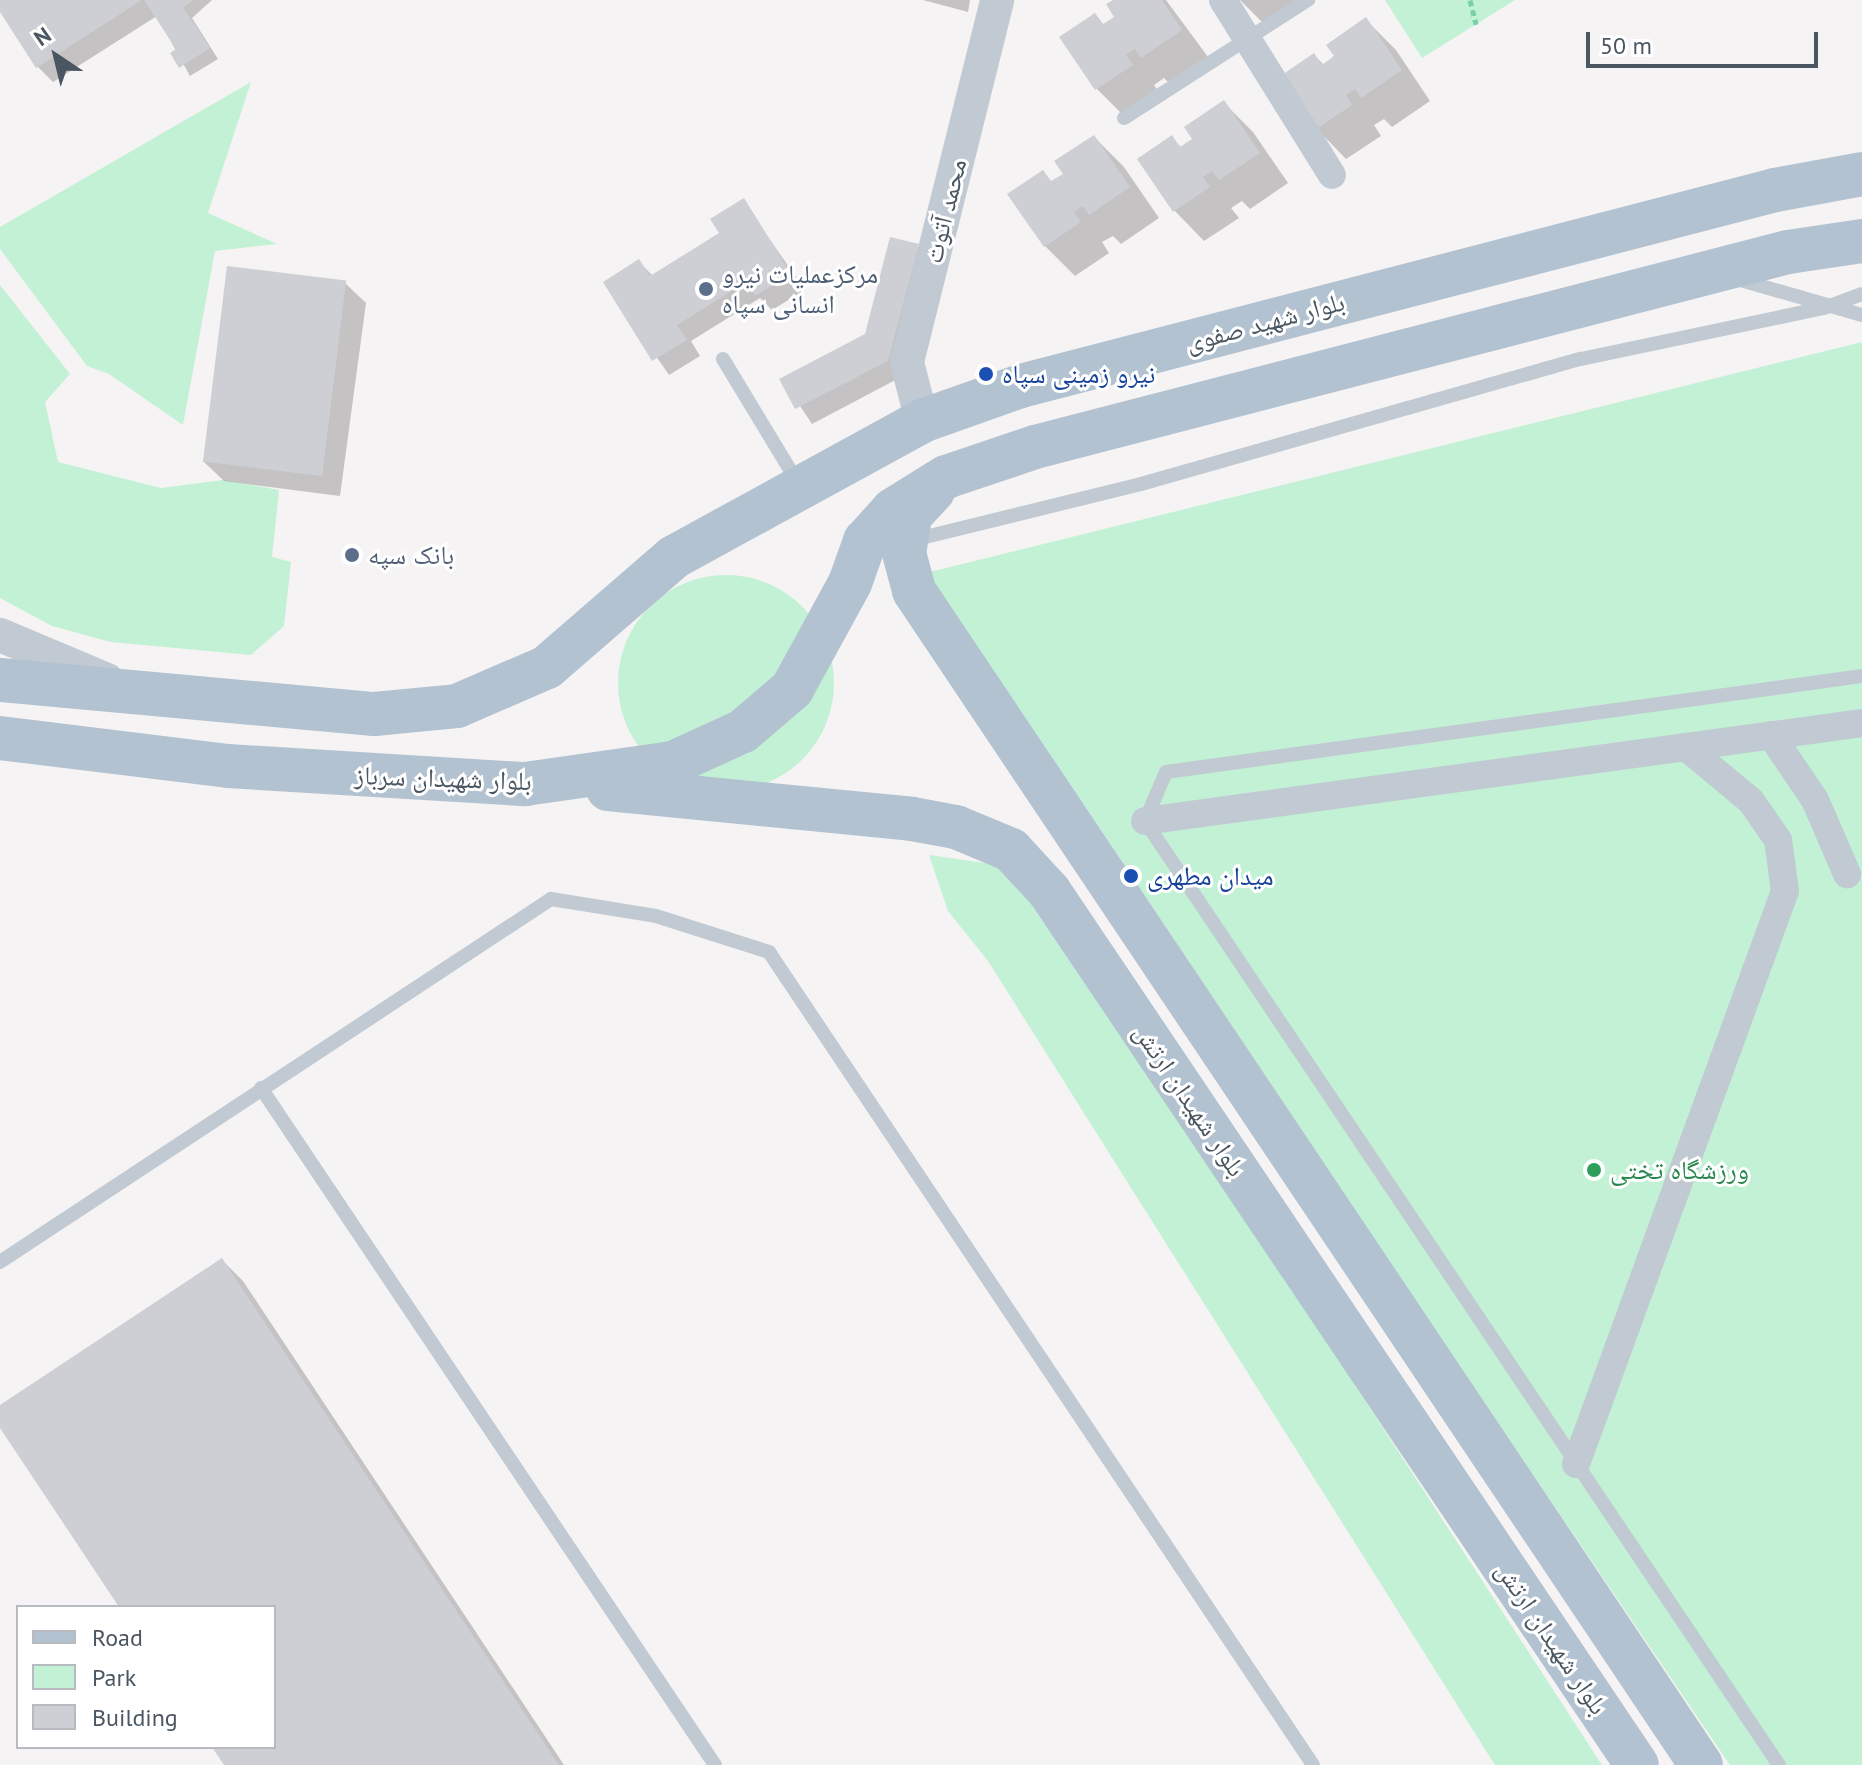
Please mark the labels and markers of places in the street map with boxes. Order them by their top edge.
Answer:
place label: مرکزعملیات نیرو انسانی سپاه [722,258,878,320]
marker: مرکزعملیات نیرو انسانی سپاه [697,280,715,298]
place label: نیرو زمینی سپاه [1002,358,1155,390]
marker: نیرو زمینی سپاه [977,365,995,383]
place label: بانک سپه [368,539,454,571]
marker: بانک سپه [343,546,361,564]
place label: میدان مطهری [1147,860,1274,892]
marker: میدان مطهری [1122,867,1140,885]
place label: ورزشگاه تختی [1610,1154,1749,1186]
marker: ورزشگاه تختی [1585,1161,1603,1179]

